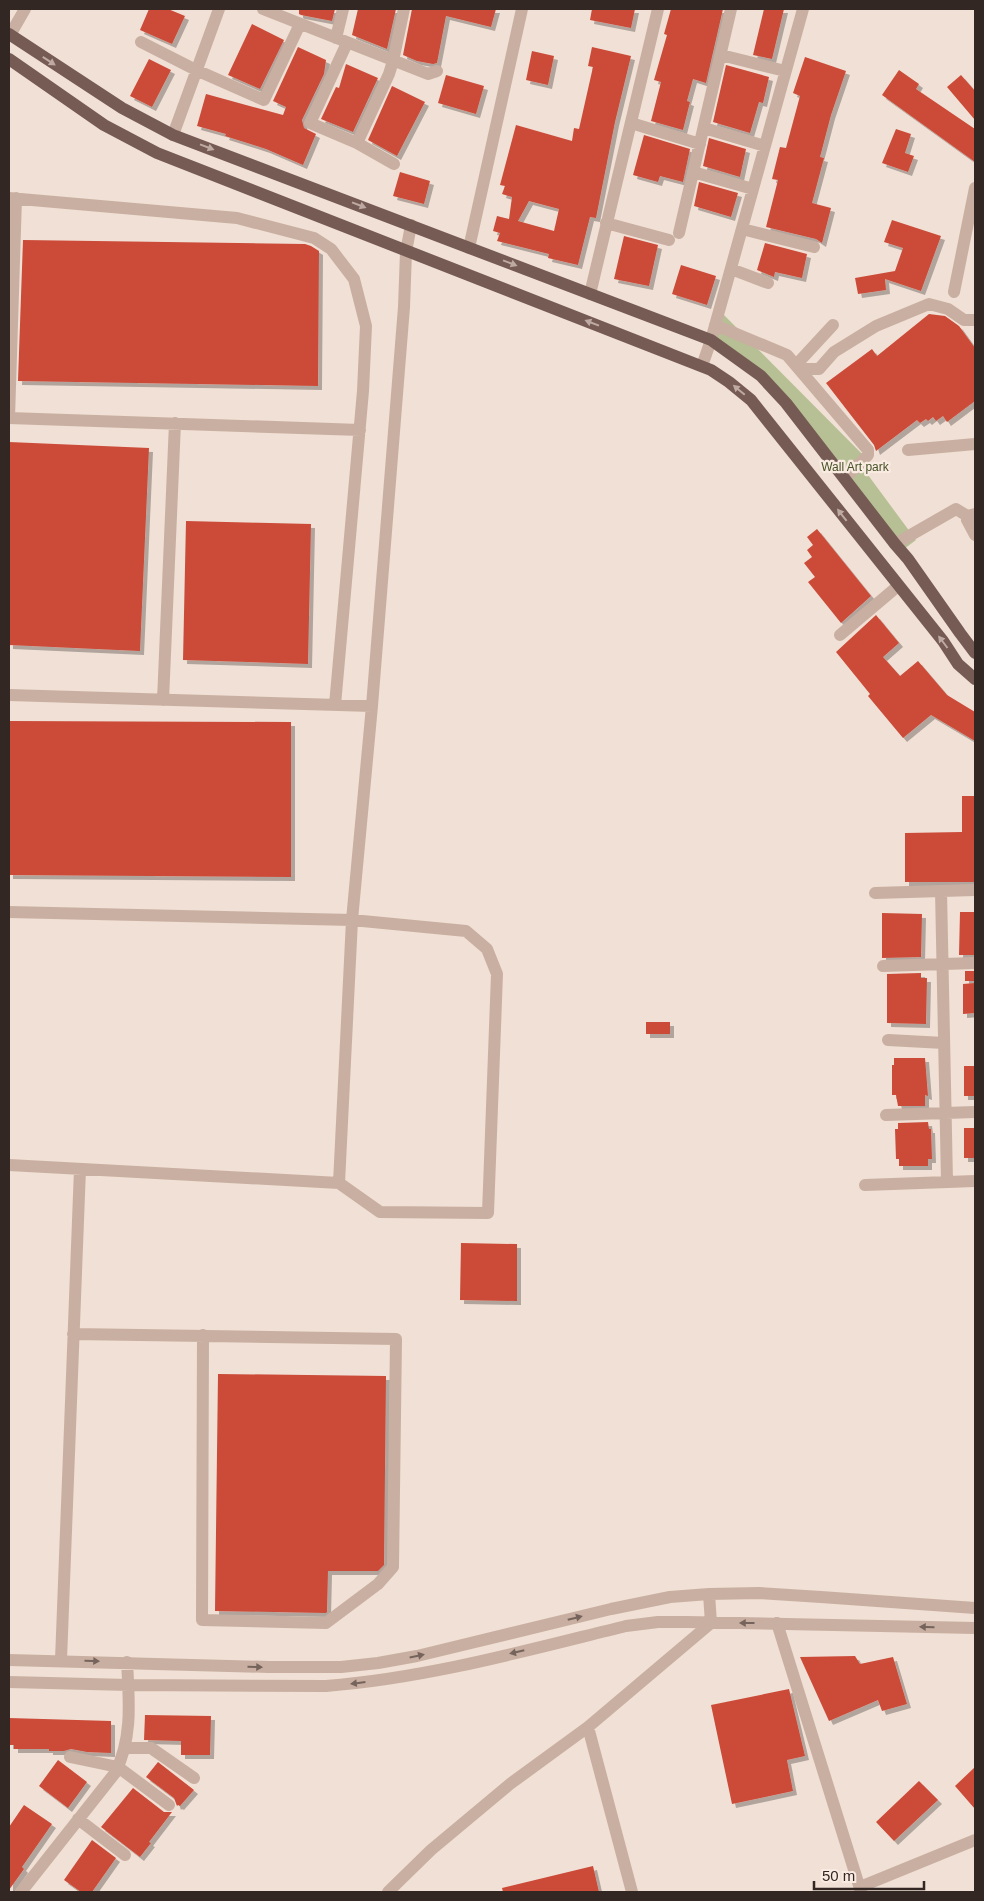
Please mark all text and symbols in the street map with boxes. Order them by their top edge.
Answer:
one-way arrow [43,56,56,66]
one-way arrow [199,144,214,151]
one-way arrow [351,202,366,209]
one-way arrow [503,260,517,268]
one-way arrow [585,319,599,327]
one-way arrow [733,385,746,396]
park label: Wall Art park [821,460,890,474]
one-way arrow [837,509,848,522]
one-way arrow [938,636,948,649]
one-way arrow [567,1614,582,1622]
one-way arrow [738,1619,754,1627]
one-way arrow [918,1622,934,1630]
one-way arrow [509,1648,525,1656]
one-way arrow [409,1652,424,1660]
one-way arrow [85,1658,101,1666]
one-way arrow [247,1663,263,1671]
one-way arrow [350,1679,366,1687]
scale bar [814,1858,924,1890]
text: 50 m [822,1867,855,1884]

